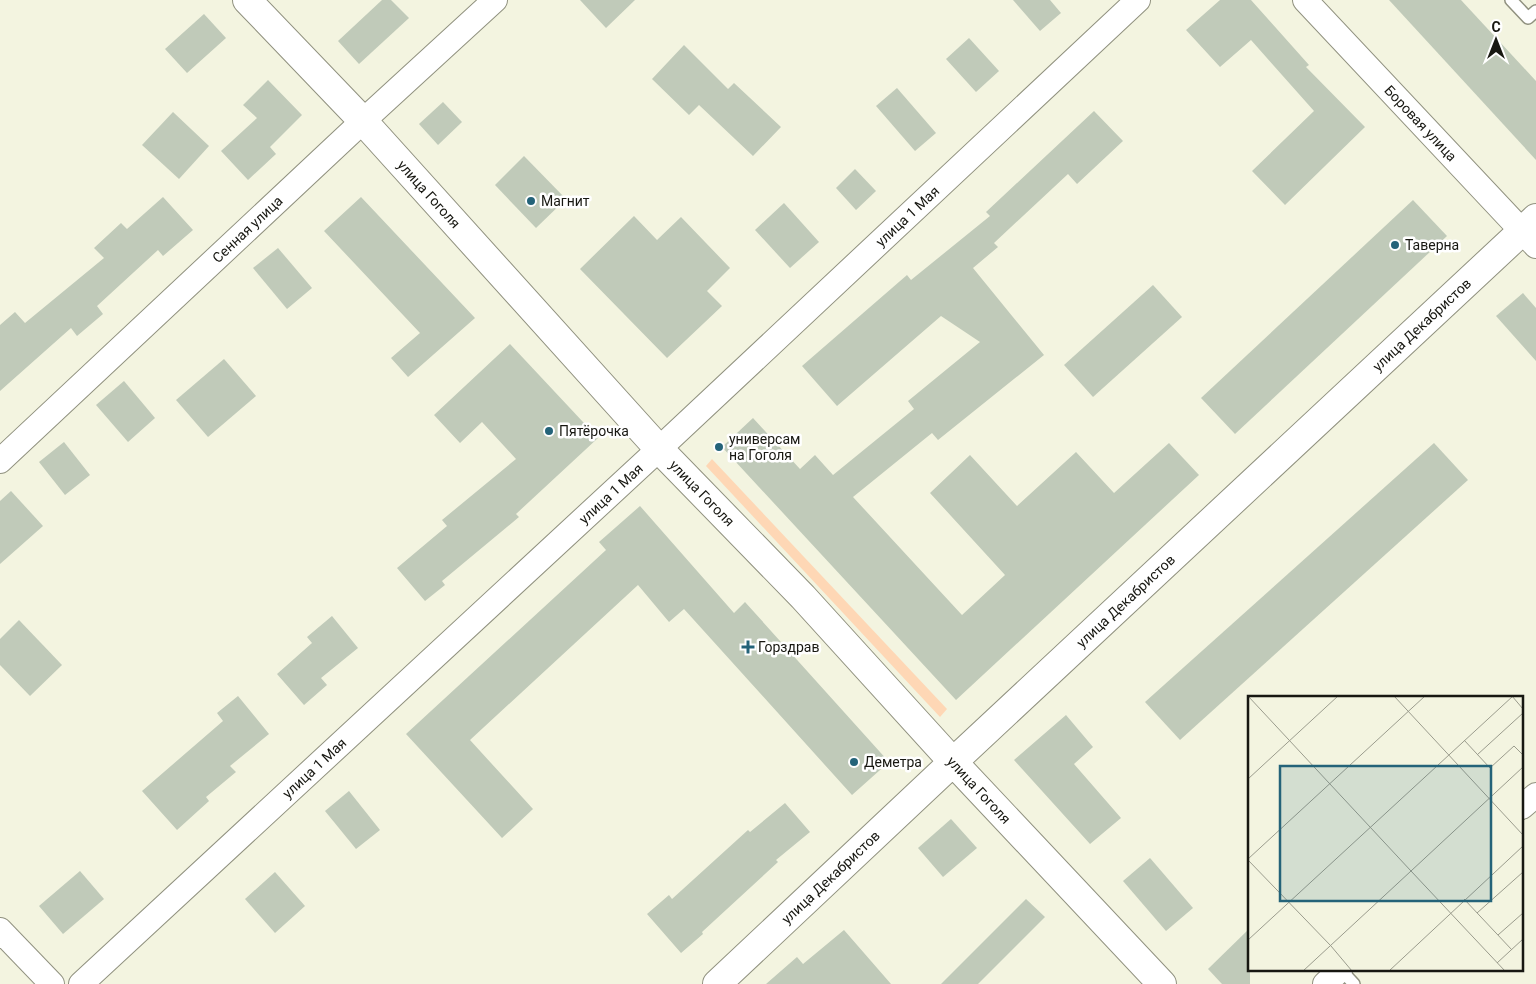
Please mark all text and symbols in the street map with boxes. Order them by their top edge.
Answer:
north arrow [1471,15,1521,65]
text: С [1491,19,1501,35]
street label: Боровая улица [1381,82,1460,164]
street label: улица Гоголя [394,157,464,231]
street label: улица 1 Мая [872,183,942,250]
street label: Сенная улица [209,193,286,266]
place label: Магнит [541,193,590,209]
marker: Магнит [525,195,537,207]
place label: Таверна [1405,237,1459,253]
marker: Таверна [1389,239,1401,251]
street label: улица Декабристов [1369,275,1474,374]
place label: Пятёрочка [559,423,629,439]
marker: Пятёрочка [543,425,555,437]
place label: универсам на Гоголя [729,431,800,463]
marker: универсам на Гоголя [713,441,725,453]
street label: улица Гоголя [666,457,738,529]
street label: улица 1 Мая [576,460,646,527]
street label: улица Декабристов [1073,551,1178,651]
place label: Горздрав [758,639,819,655]
marker: Горздрав [742,641,754,653]
inset map [1248,696,1524,972]
street label: улица 1 Мая [279,735,349,801]
street label: улица Гоголя [944,753,1014,827]
place label: Деметра [864,754,922,770]
marker: Деметра [848,756,860,768]
street label: улица Декабристов [778,827,883,927]

